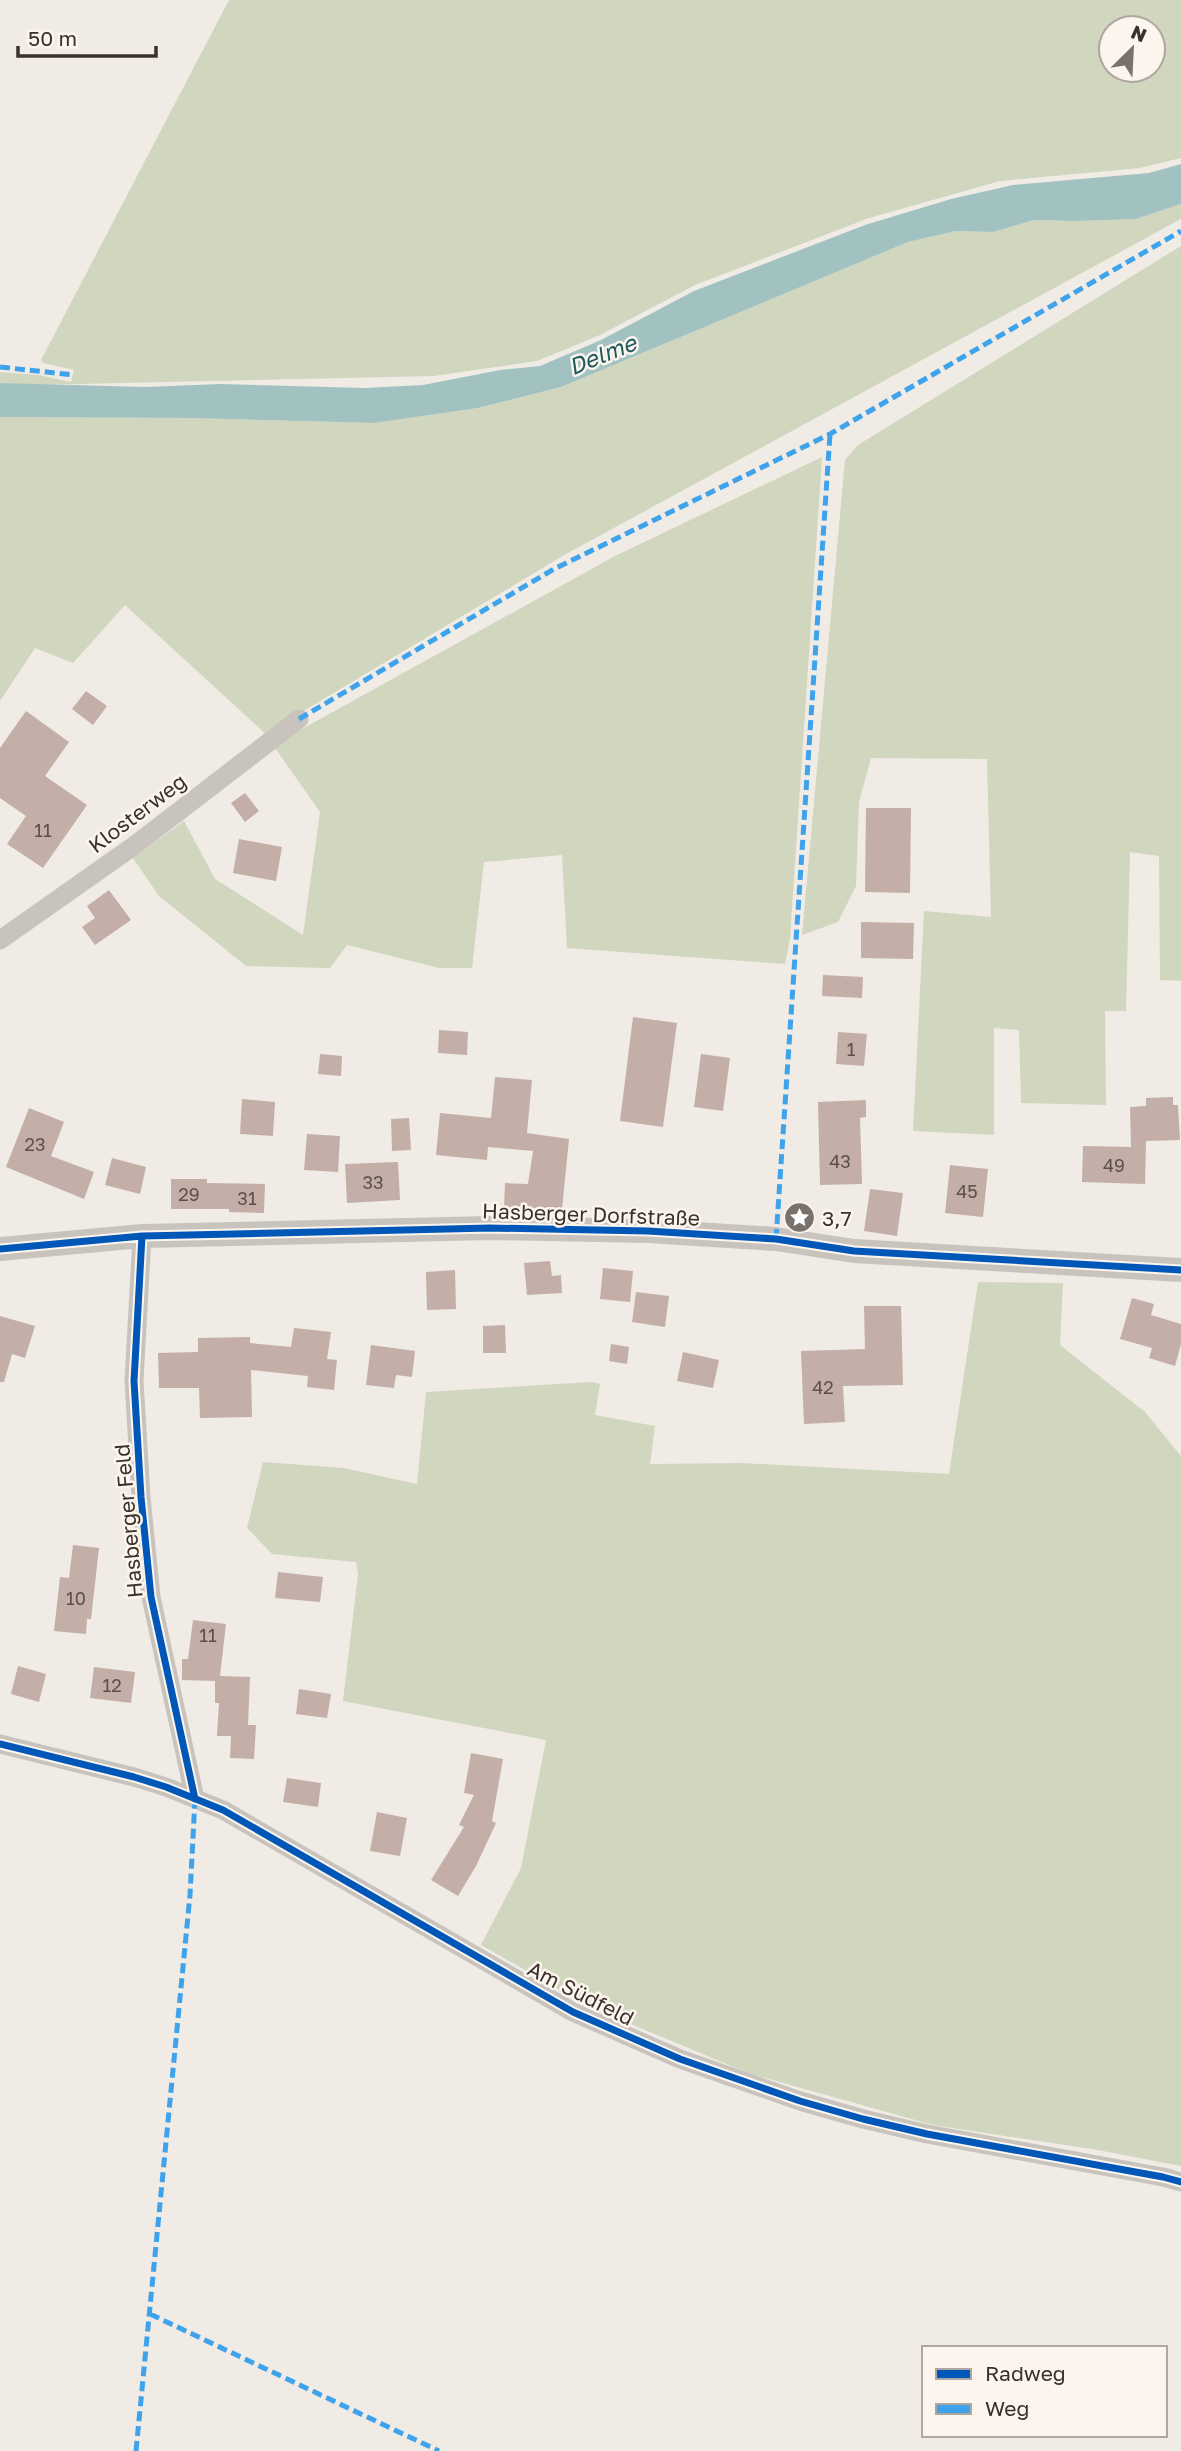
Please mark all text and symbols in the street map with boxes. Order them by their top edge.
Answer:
scale bar [18,14,156,58]
north arrow [1097,14,1167,84]
text: N [1128,20,1150,46]
text: 50 m [28,25,77,51]
water label: Delme [564,327,641,380]
street label: Klosterweg [83,768,191,858]
house number: 11 [34,819,52,841]
house number: 1 [847,1038,856,1060]
house number: 23 [25,1133,45,1155]
house number: 43 [829,1150,851,1172]
house number: 49 [1103,1154,1125,1176]
house number: 33 [362,1171,384,1193]
house number: 45 [956,1180,978,1202]
house number: 29 [178,1183,200,1205]
house number: 31 [237,1187,257,1209]
street label: Hasberger Dorfstraße [482,1197,700,1231]
place icon: 3,7 [782,1201,816,1235]
place label: 3,7 [822,1205,852,1231]
house number: 42 [812,1376,834,1398]
street label: Hasberger Feld [108,1443,148,1599]
house number: 10 [66,1587,86,1609]
house number: 11 [199,1624,217,1646]
house number: 12 [102,1674,122,1696]
street label: Am Südfeld [523,1955,639,2031]
legend [922,2346,1167,2437]
text: Radweg [985,2360,1066,2386]
text: Weg [985,2395,1029,2421]

